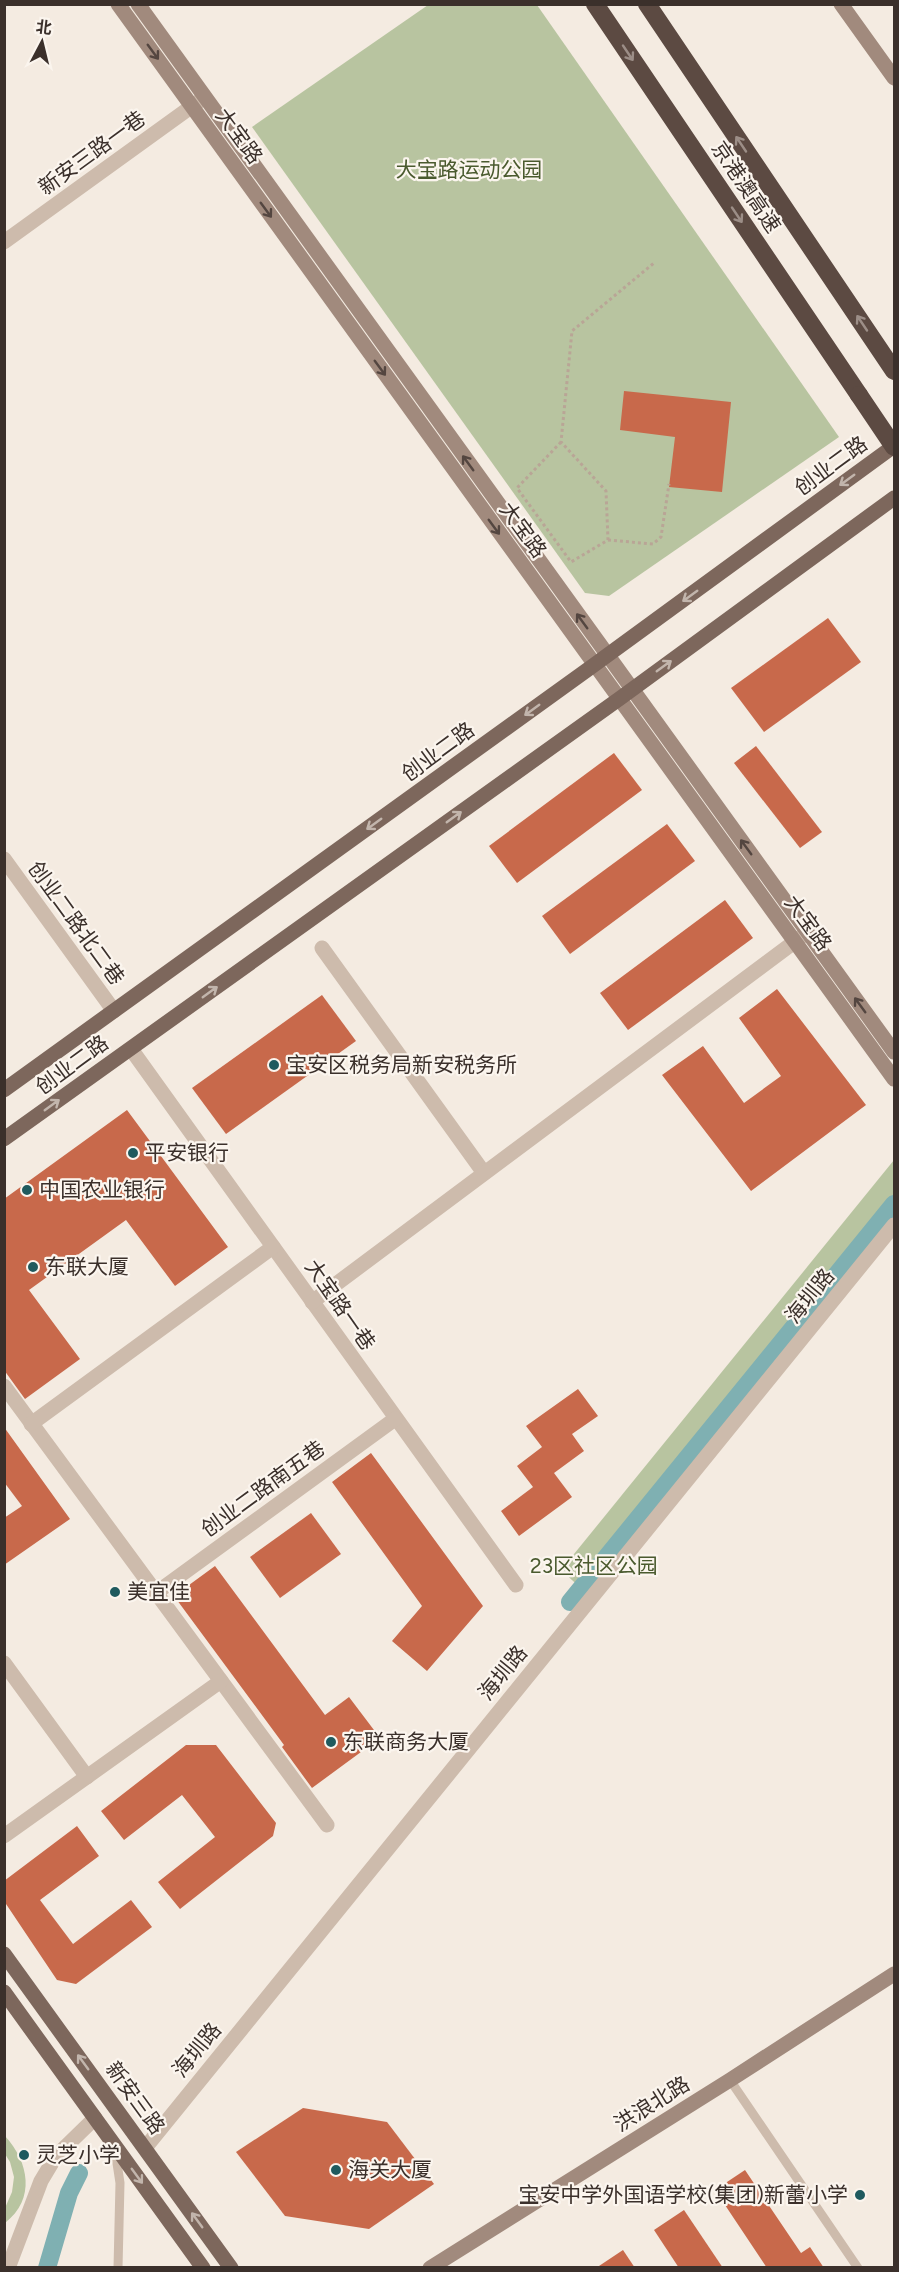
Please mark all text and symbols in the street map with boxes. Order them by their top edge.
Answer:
north arrow [12,12,72,72]
text: 北 [35,17,53,38]
one-way arrow [146,44,159,60]
one-way arrow [622,44,634,61]
street label: 大宝路 [211,103,268,169]
street label: 新安三路一巷 [33,105,150,200]
street label: 京港澳高速 [707,136,786,237]
one-way arrow [735,136,747,153]
park label: 大宝路运动公园 [396,157,543,182]
one-way arrow [260,202,273,218]
one-way arrow [731,206,743,222]
one-way arrow [856,315,868,332]
one-way arrow [374,360,387,376]
street label: 创业二路 [789,431,872,500]
one-way arrow [462,455,474,471]
one-way arrow [840,474,856,487]
street label: 大宝路 [495,497,552,563]
one-way arrow [488,518,501,534]
one-way arrow [682,589,698,602]
one-way arrow [576,613,588,629]
one-way arrow [655,660,671,672]
one-way arrow [525,704,541,716]
street label: 创业二路 [396,717,479,786]
one-way arrow [446,811,462,823]
one-way arrow [366,818,382,830]
one-way arrow [740,839,752,855]
street label: 创业二路北二巷 [23,856,130,990]
street label: 大宝路 [780,890,837,956]
one-way arrow [202,986,218,998]
one-way arrow [854,997,866,1013]
street label: 创业二路 [30,1030,113,1099]
place label: 宝安区税务局新安税务所 [286,1052,517,1077]
marker: 宝安区税务局新安税务所 [267,1058,281,1072]
one-way arrow [44,1099,60,1112]
place label: 平安银行 [145,1140,229,1165]
marker: 平安银行 [126,1146,140,1160]
place label: 中国农业银行 [39,1177,165,1202]
marker: 中国农业银行 [20,1183,34,1197]
place label: 东联大厦 [45,1254,129,1279]
street label: 大宝路一巷 [300,1255,381,1355]
marker: 东联大厦 [26,1260,40,1274]
street label: 海圳路 [780,1263,839,1328]
street label: 创业二路南五巷 [196,1435,330,1542]
park label: 23区社区公园 [530,1553,658,1578]
place label: 美宜佳 [127,1579,190,1604]
marker: 美宜佳 [108,1585,122,1599]
street label: 海圳路 [473,1640,532,1705]
place label: 东联商务大厦 [343,1729,469,1754]
marker: 东联商务大厦 [324,1735,338,1749]
street label: 海圳路 [167,2017,226,2082]
one-way arrow [77,2055,89,2071]
street label: 新安三路 [101,2056,170,2139]
street label: 洪浪北路 [609,2071,694,2136]
place label: 灵芝小学 [36,2142,120,2167]
marker: 灵芝小学 [17,2148,31,2162]
place label: 海关大厦 [348,2157,432,2182]
marker: 海关大厦 [329,2163,343,2177]
one-way arrow [131,2168,143,2184]
place label: 宝安中学外国语学校(集团)新蕾小学 [518,2182,848,2207]
marker: 宝安中学外国语学校(集团)新蕾小学 [853,2188,867,2202]
one-way arrow [191,2213,203,2229]

